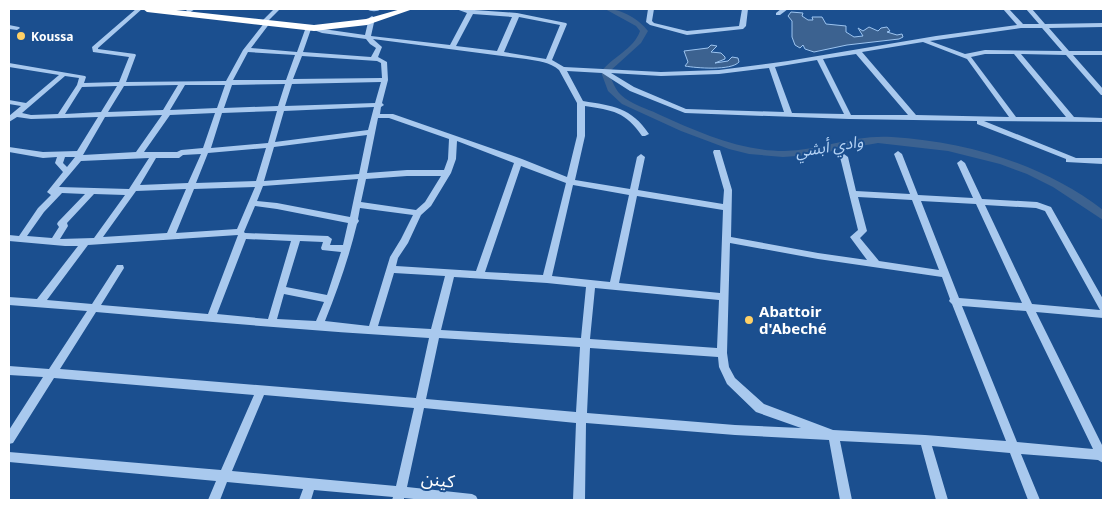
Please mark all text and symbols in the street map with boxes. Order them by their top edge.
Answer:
place label: Koussa [31,28,74,45]
marker: Koussa [15,30,27,42]
water label: وادي أبشي [794,130,865,165]
place label: Abattoir d'Abeché [759,301,827,338]
marker: Abattoir d'Abeché [743,314,755,326]
street label: كينن [420,465,456,493]

